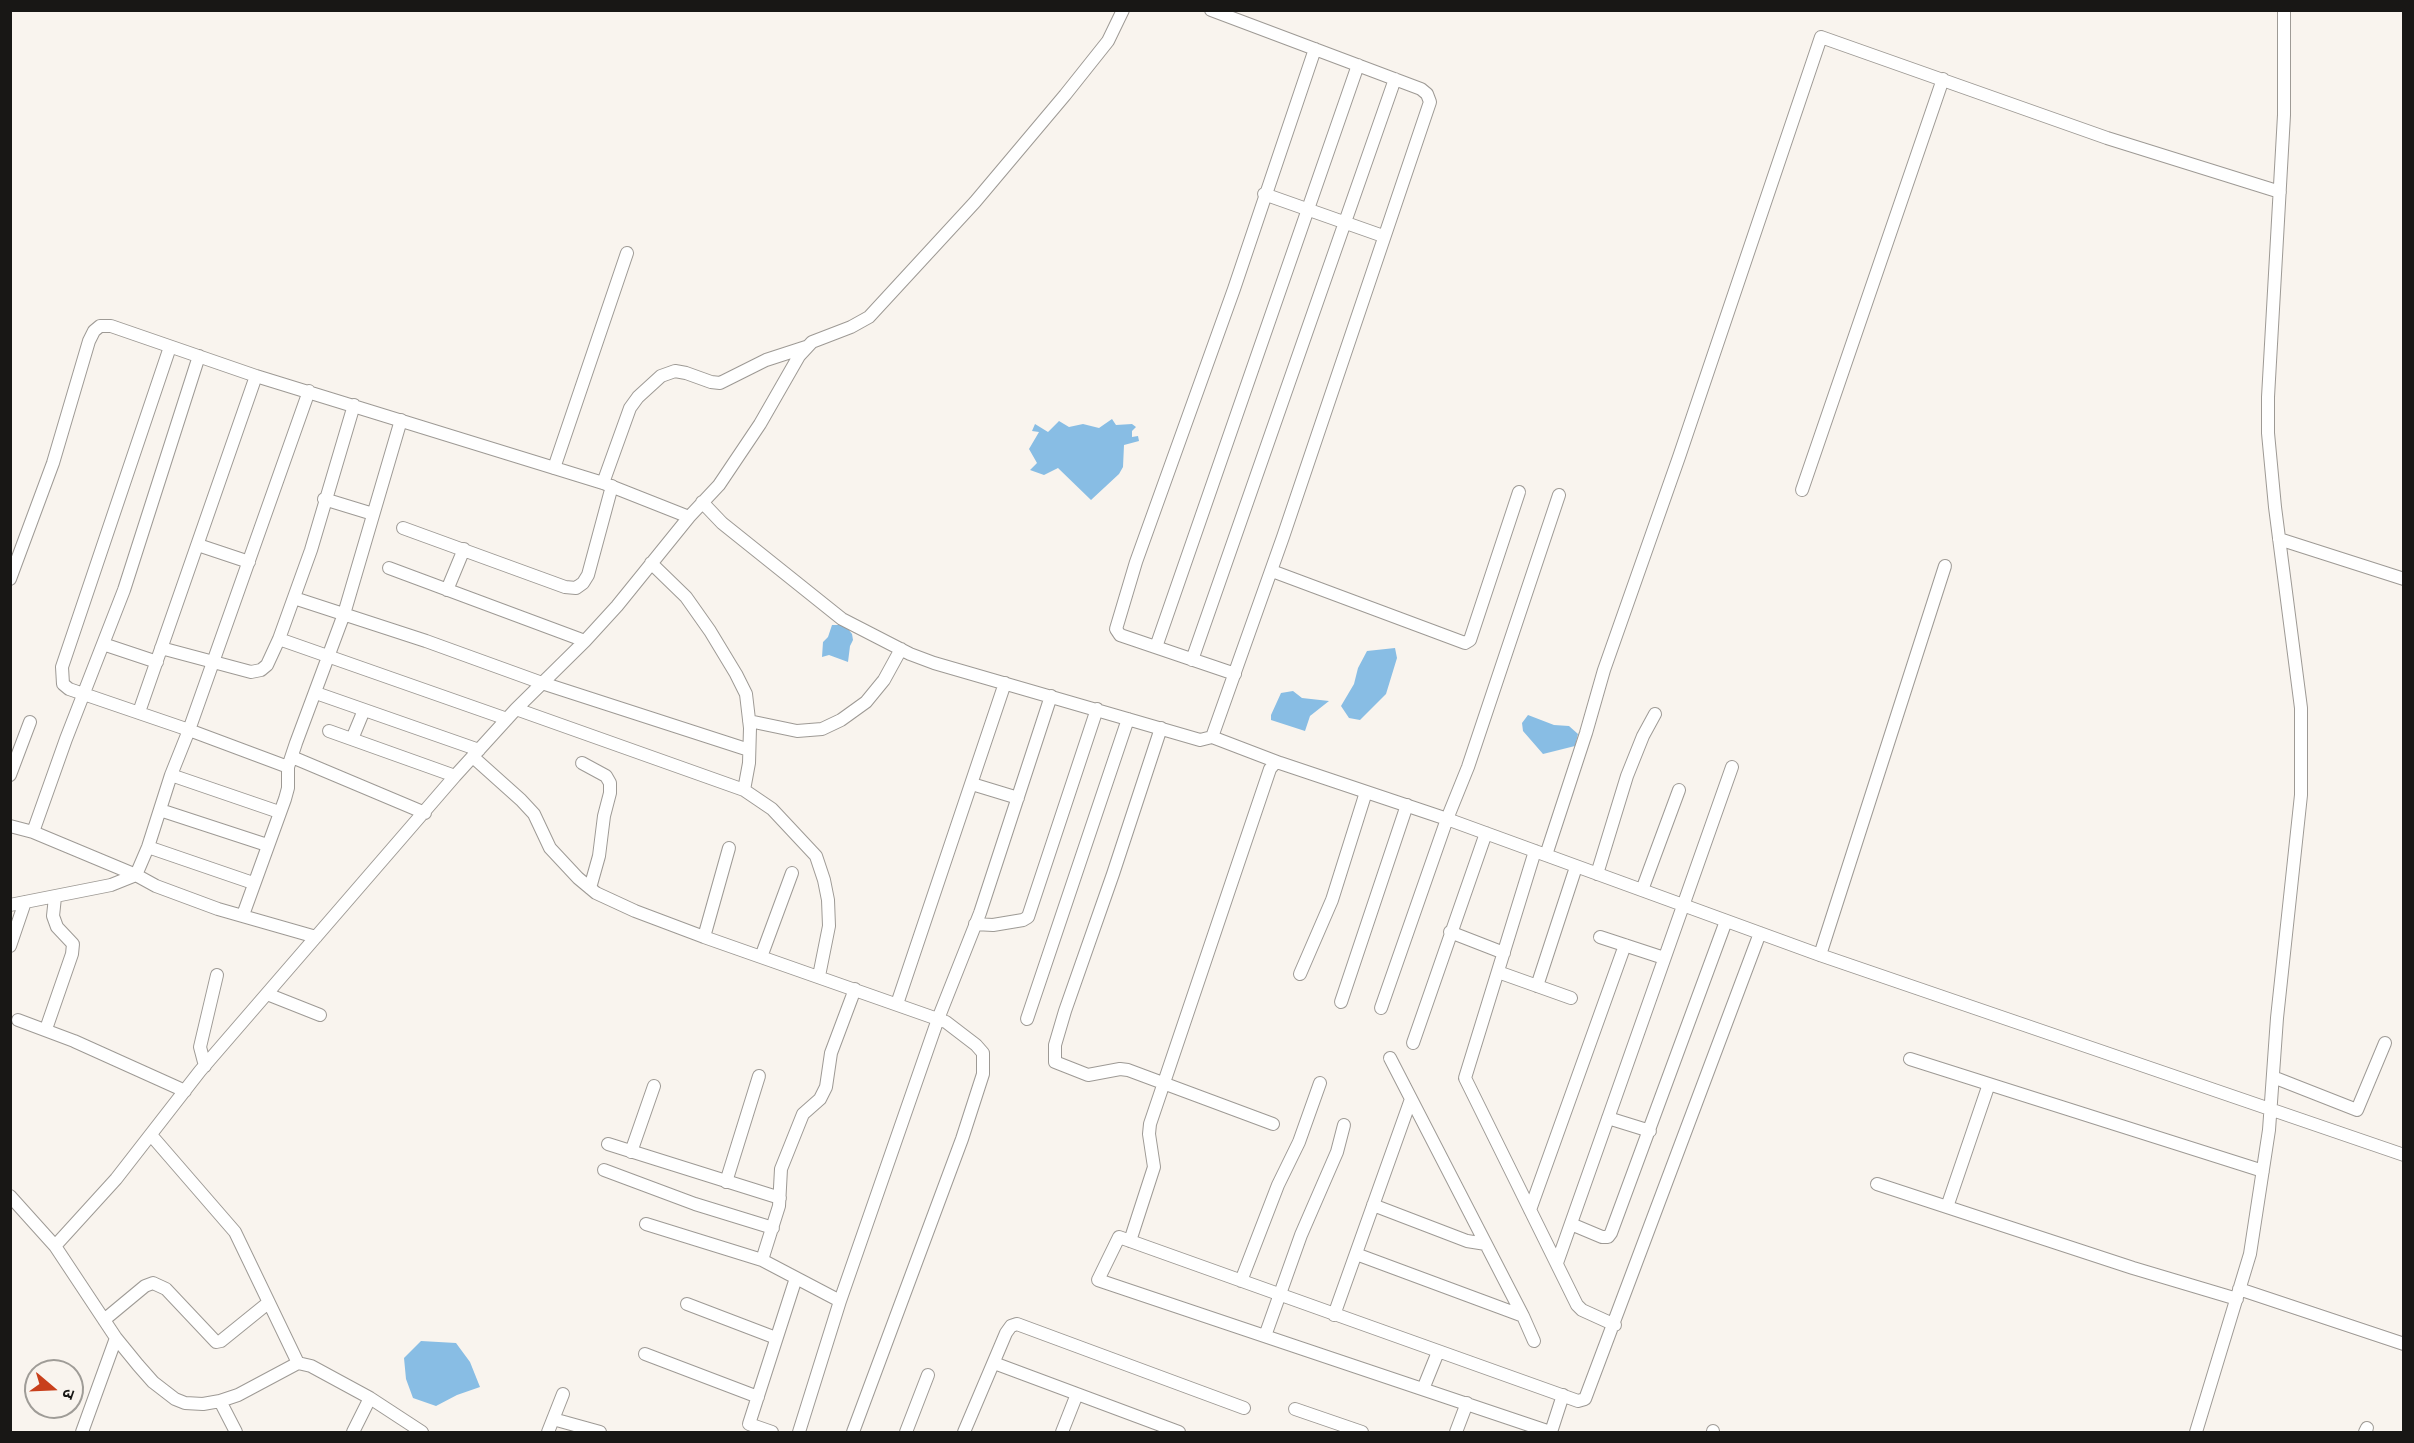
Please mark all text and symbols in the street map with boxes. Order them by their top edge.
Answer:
north arrow [24,1359,84,1419]
text: उ [58,1387,80,1402]

